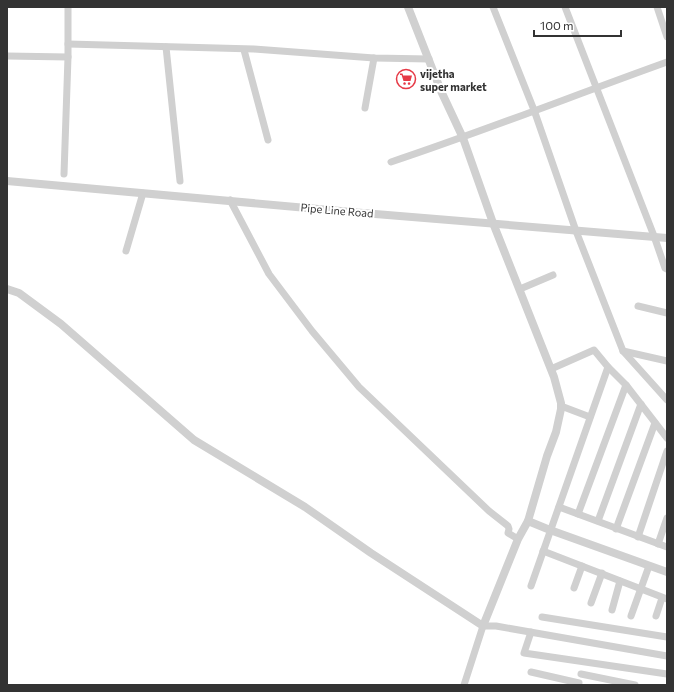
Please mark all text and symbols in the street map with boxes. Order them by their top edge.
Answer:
scale bar [534,12,621,38]
text: 100 m [540,18,574,32]
place label: vijetha super market [420,67,487,93]
supermarket icon: vijetha super market [395,68,417,90]
street label: Pipe Line Road [300,200,374,220]

